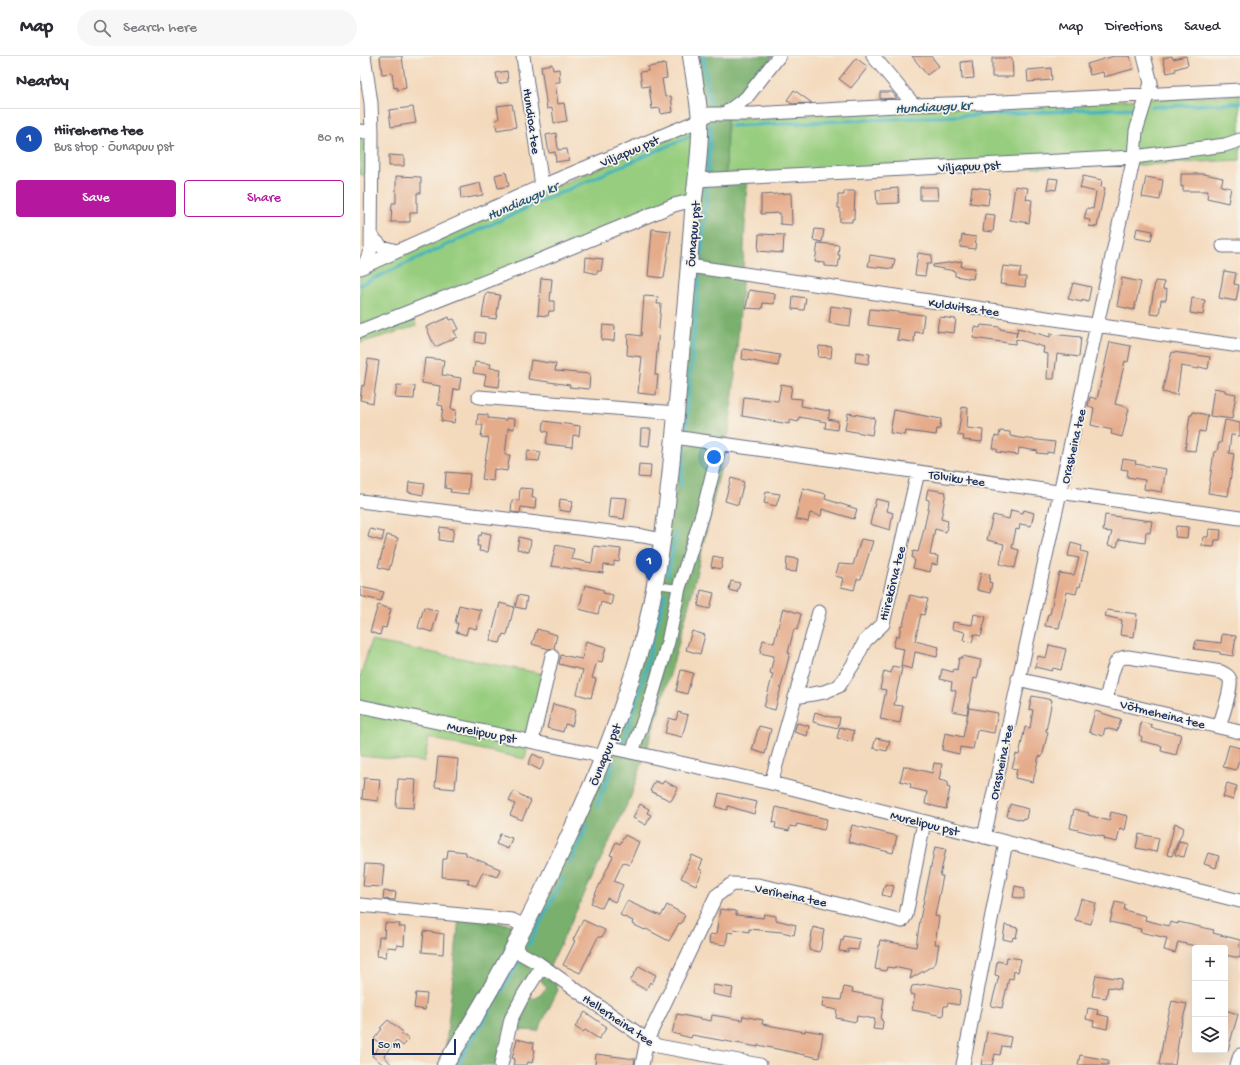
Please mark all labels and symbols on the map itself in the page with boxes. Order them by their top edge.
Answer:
street label: Hundioa tee [519,88,543,155]
water label: Hundiaugu kr [895,98,974,119]
street label: Viljapuu pst [598,133,663,172]
street label: Viljapuu pst [937,158,1002,177]
water label: Hundiaugu kr [485,178,564,225]
street label: Õunapuu pst [684,199,705,267]
street label: Kuldvitsa tee [927,296,1000,321]
street label: Orasheina tee [1059,407,1090,485]
your location [704,447,724,467]
street label: Tõlviku tee [926,468,986,491]
street label: Hiirekõrva tee [877,545,910,622]
pin: 1 [636,548,662,581]
street label: Võtmeheina tee [1117,697,1207,733]
street label: Murelipuu pst [446,719,519,748]
street label: Õunapuu pst [587,720,626,788]
street label: Orasheina tee [987,723,1018,801]
street label: Murelipuu pst [888,809,962,841]
street label: Veriheina tee [752,881,828,911]
street label: Hellerheina tee [579,992,656,1051]
scale bar [372,1037,456,1056]

